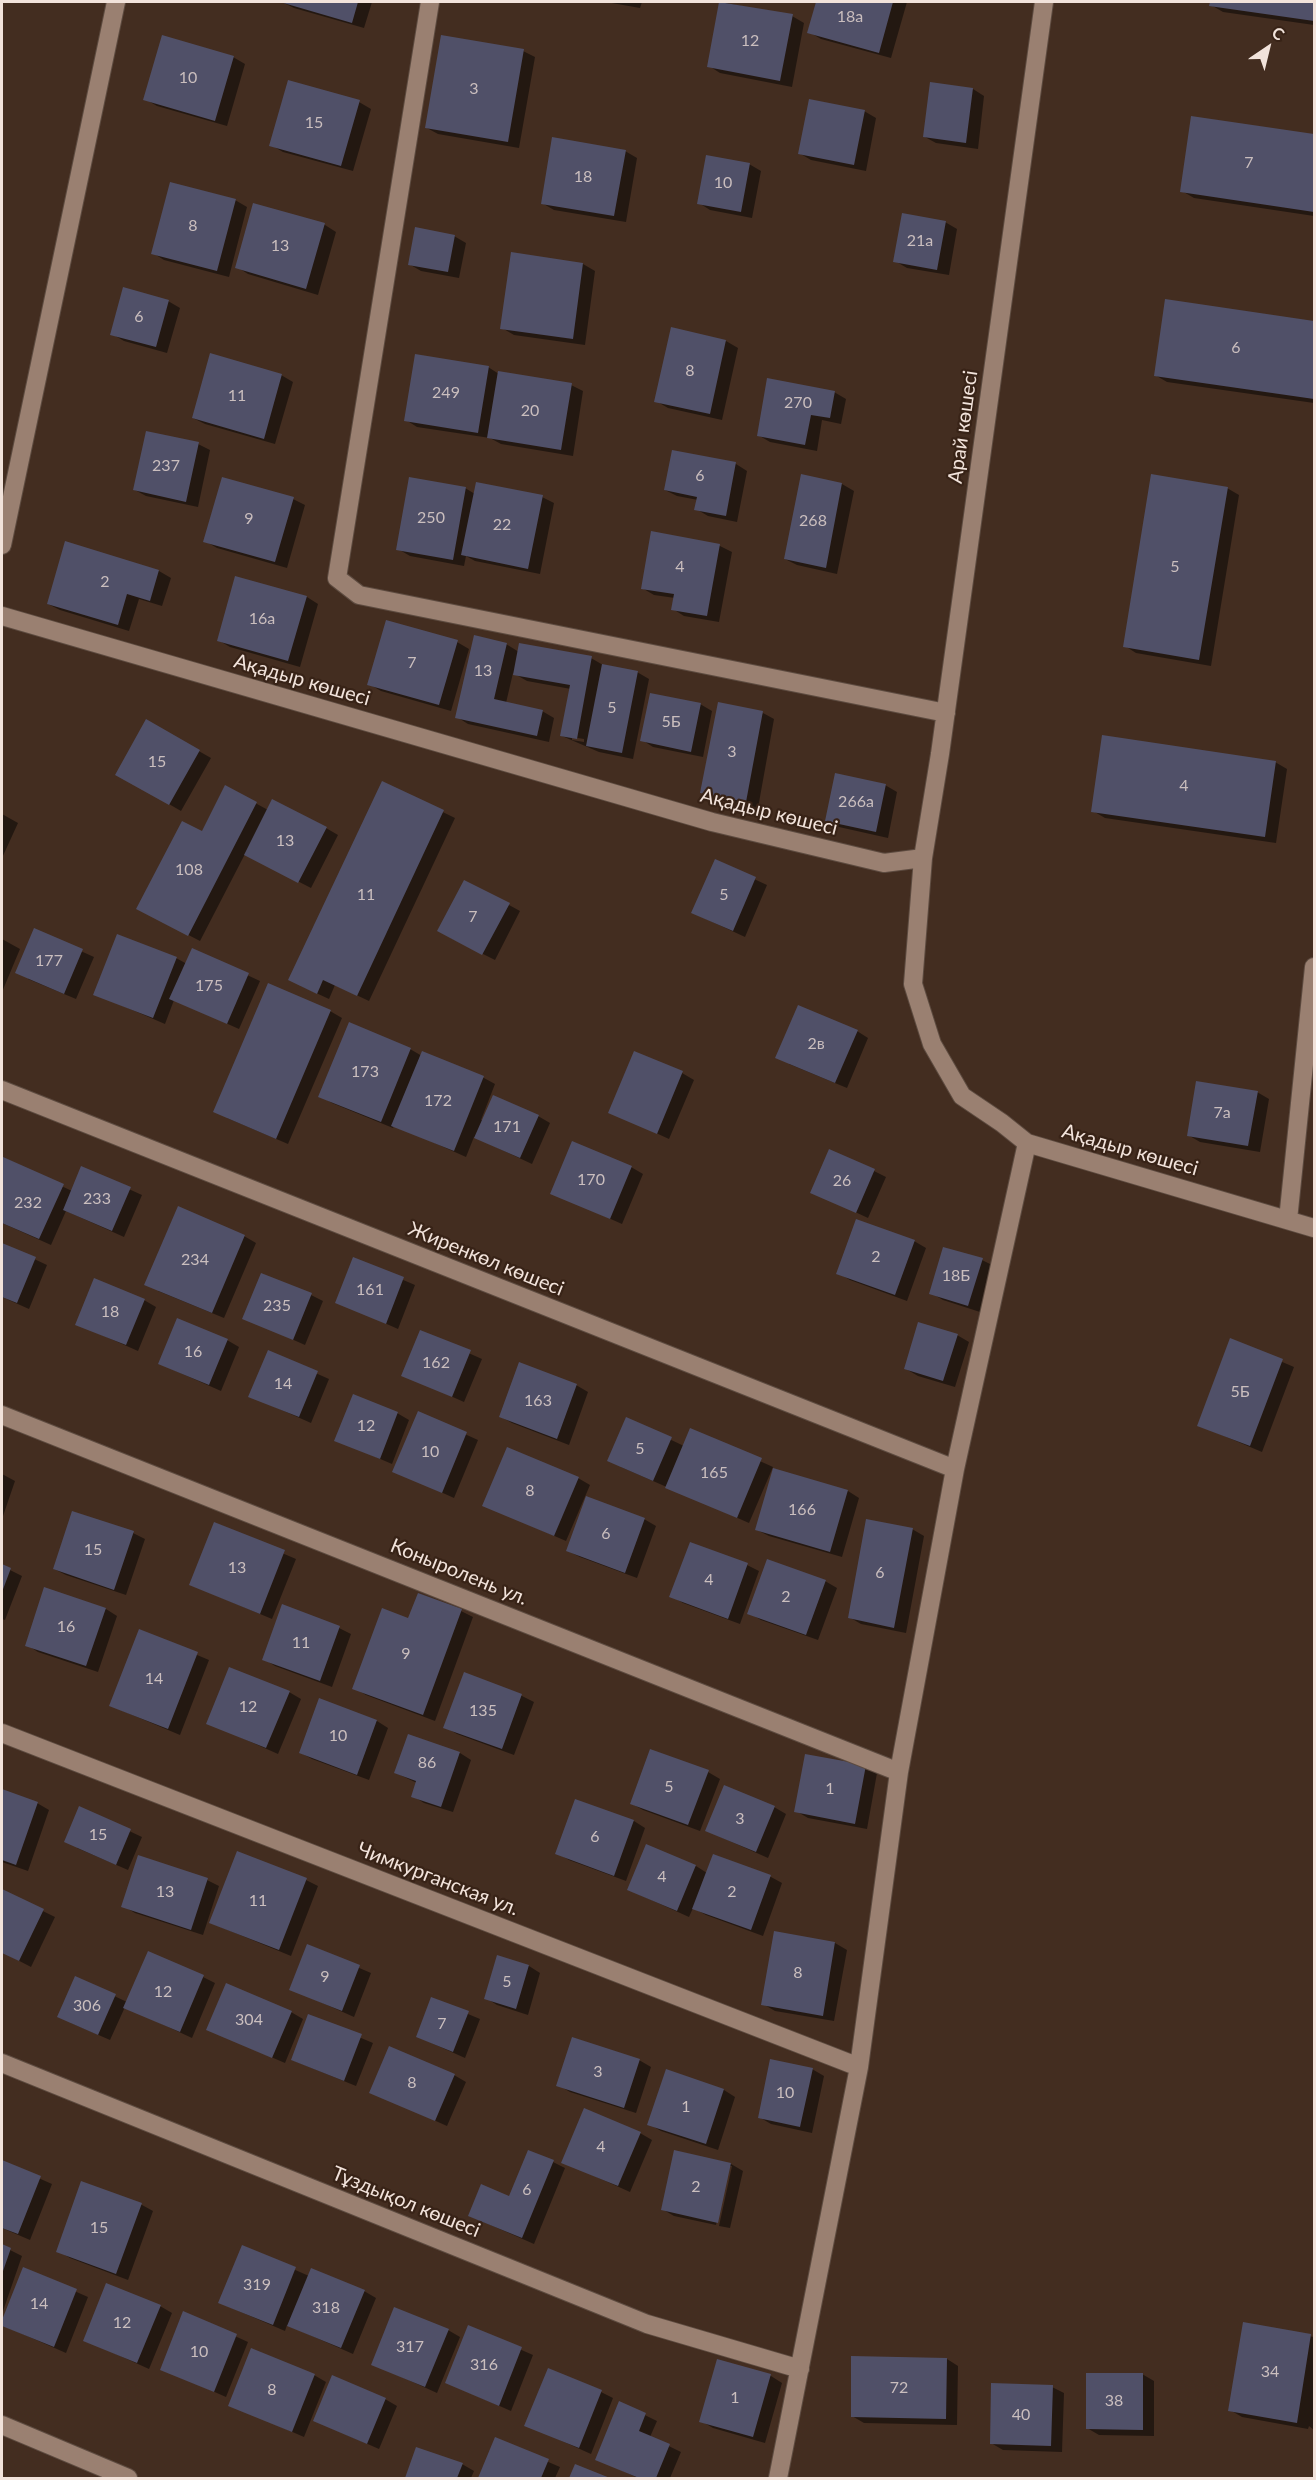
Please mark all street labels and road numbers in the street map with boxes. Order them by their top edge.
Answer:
street label: Арай көшесі [943,369,983,485]
street label: Ақадыр көшесі [231,649,373,711]
street label: Ақадыр көшесі [698,783,840,841]
street label: Ақадыр көшесі [1059,1119,1201,1181]
street label: Жиренкөл көшесі [405,1217,567,1301]
street label: Коныролень ул. [387,1534,531,1610]
street label: Чимкурганская ул. [354,1837,522,1921]
street label: Тұздықол көшесі [328,2161,484,2243]

